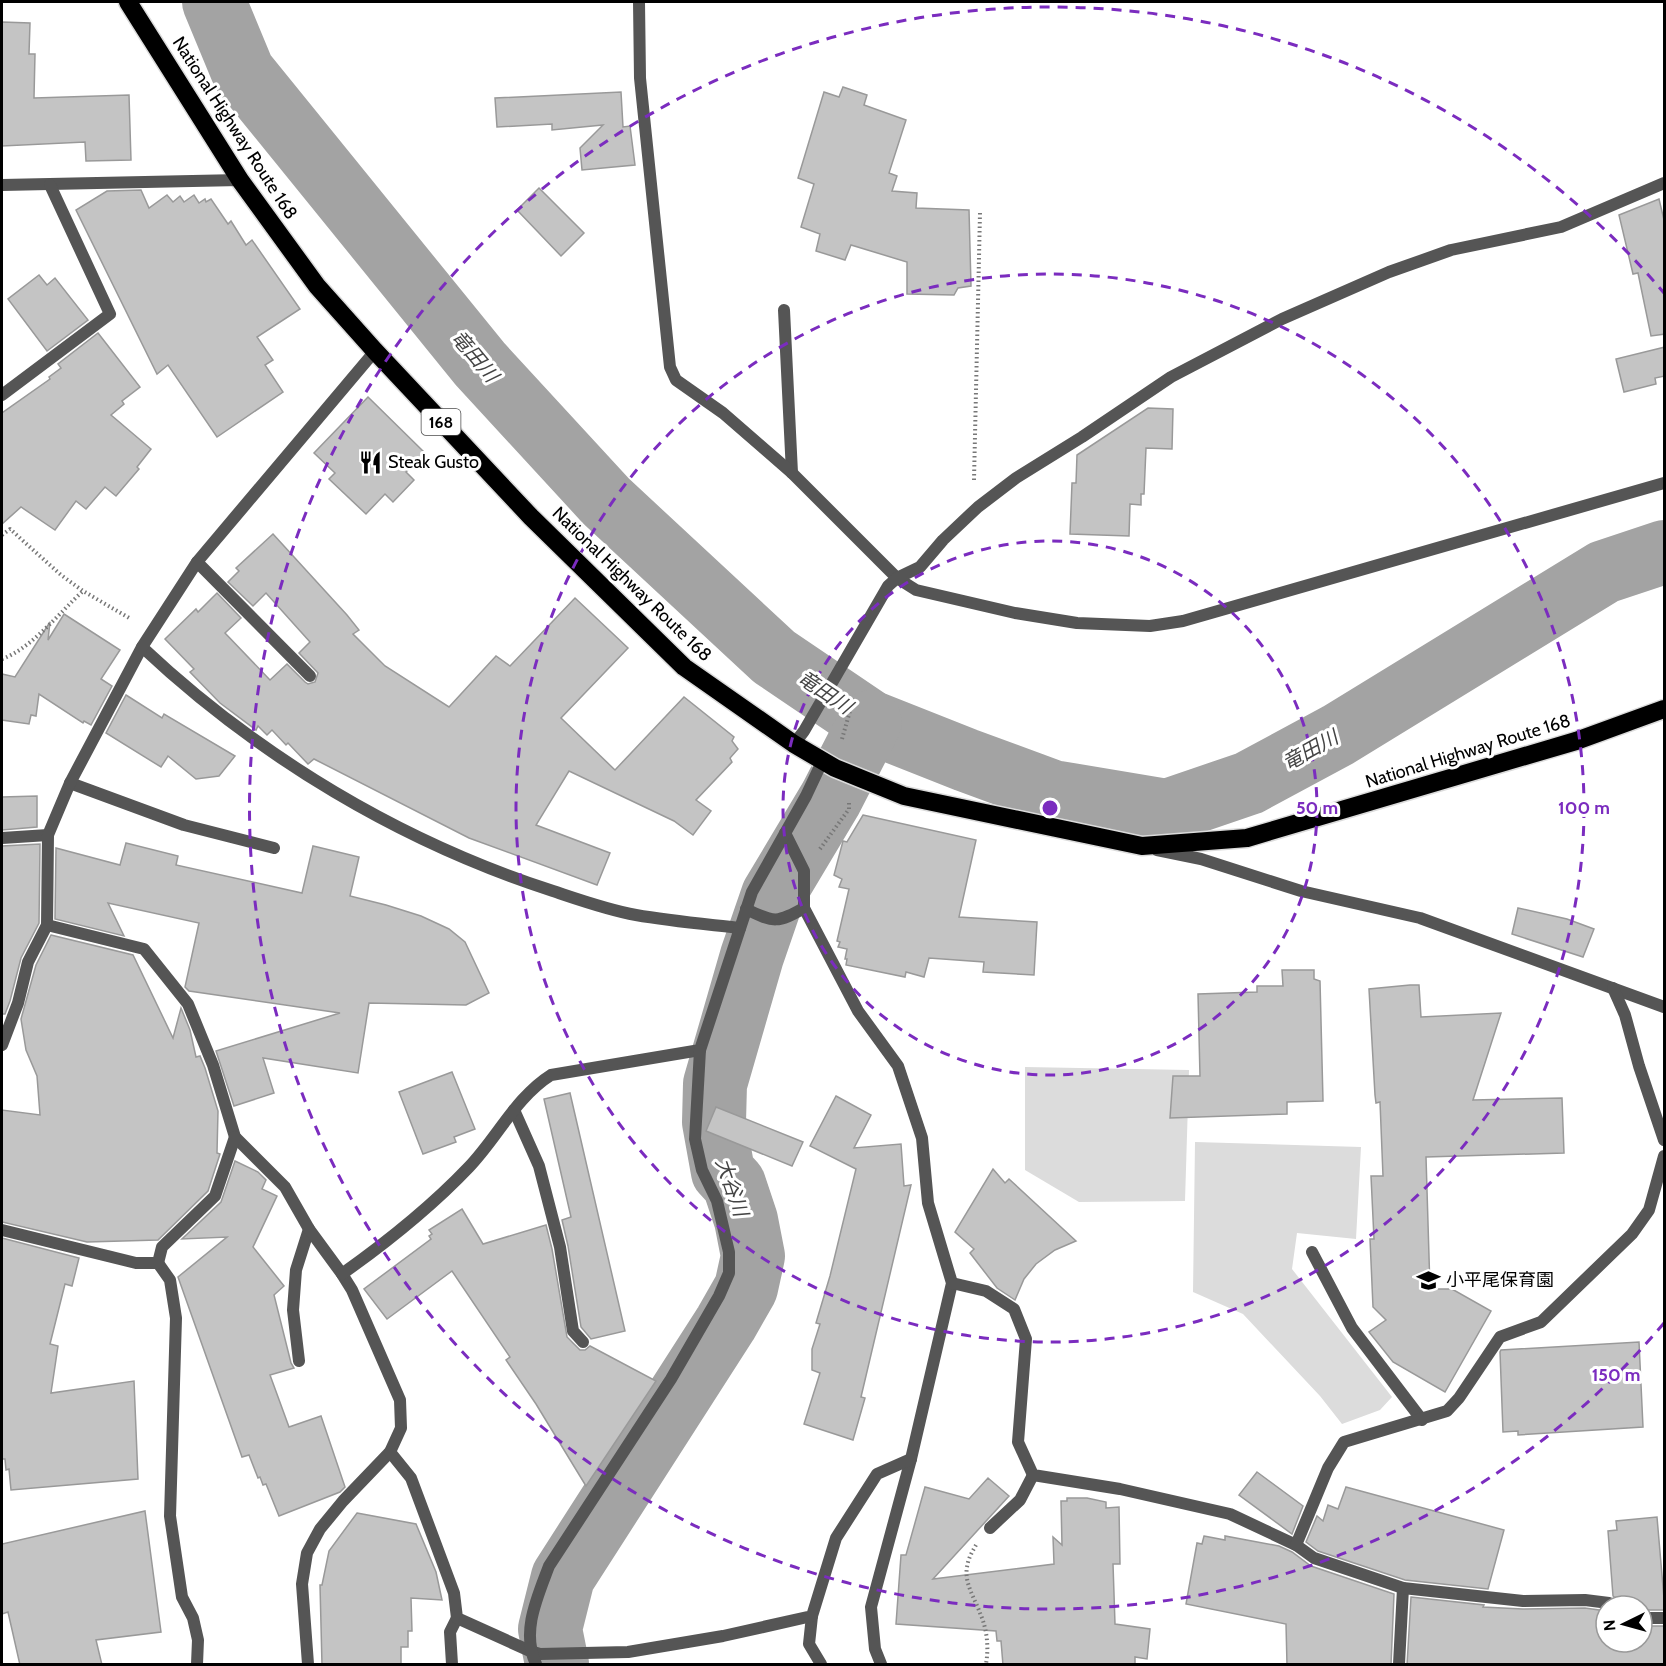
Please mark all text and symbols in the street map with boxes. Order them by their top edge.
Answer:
street label: National Highway Route 168 [168,33,302,223]
water label: 竜田川 [447,325,505,388]
road number: 168 [422,409,460,435]
restaurant icon: Steak Gusto [357,449,383,475]
place label: Steak Gusto [388,451,479,473]
street label: National Highway Route 168 [548,502,716,666]
water label: 竜田川 [793,665,858,720]
street label: National Highway Route 168 [1363,709,1573,793]
water label: 竜田川 [1278,724,1344,775]
text: 50 m [1296,797,1338,819]
text: 100 m [1558,797,1610,819]
centre of rings [1040,798,1060,818]
water label: 大谷川 [711,1155,754,1221]
school or university icon: 小平尾保育園 [1415,1267,1441,1293]
place label: 小平尾保育園 [1446,1269,1554,1291]
text: 150 m [1592,1364,1640,1386]
north arrow [1594,1594,1654,1654]
text: N [1600,1619,1620,1632]

